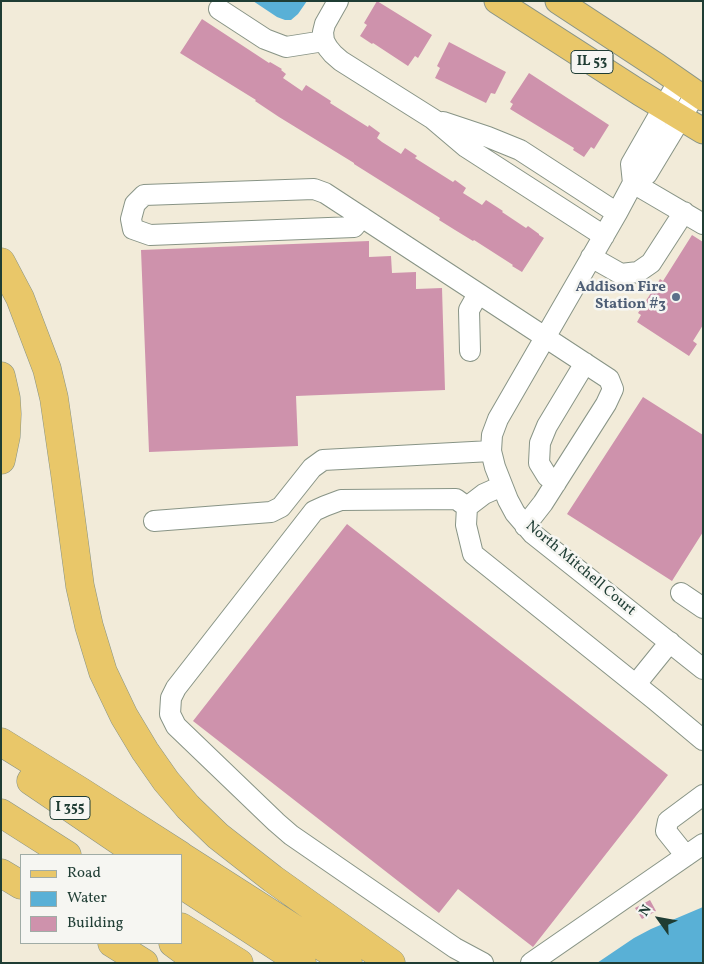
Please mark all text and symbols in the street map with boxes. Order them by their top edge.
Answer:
road number: IL 53 [571,51,613,74]
place label: Addison Fire Station #3 [575,279,666,314]
marker: Addison Fire Station #3 [670,291,682,303]
street label: North Mitchell Court [521,518,639,620]
road number: I 355 [50,796,90,820]
legend [20,854,182,944]
text: Road [67,863,101,884]
text: Water [67,888,107,909]
north arrow [634,894,684,944]
text: N [635,901,657,920]
text: Building [67,913,123,934]

